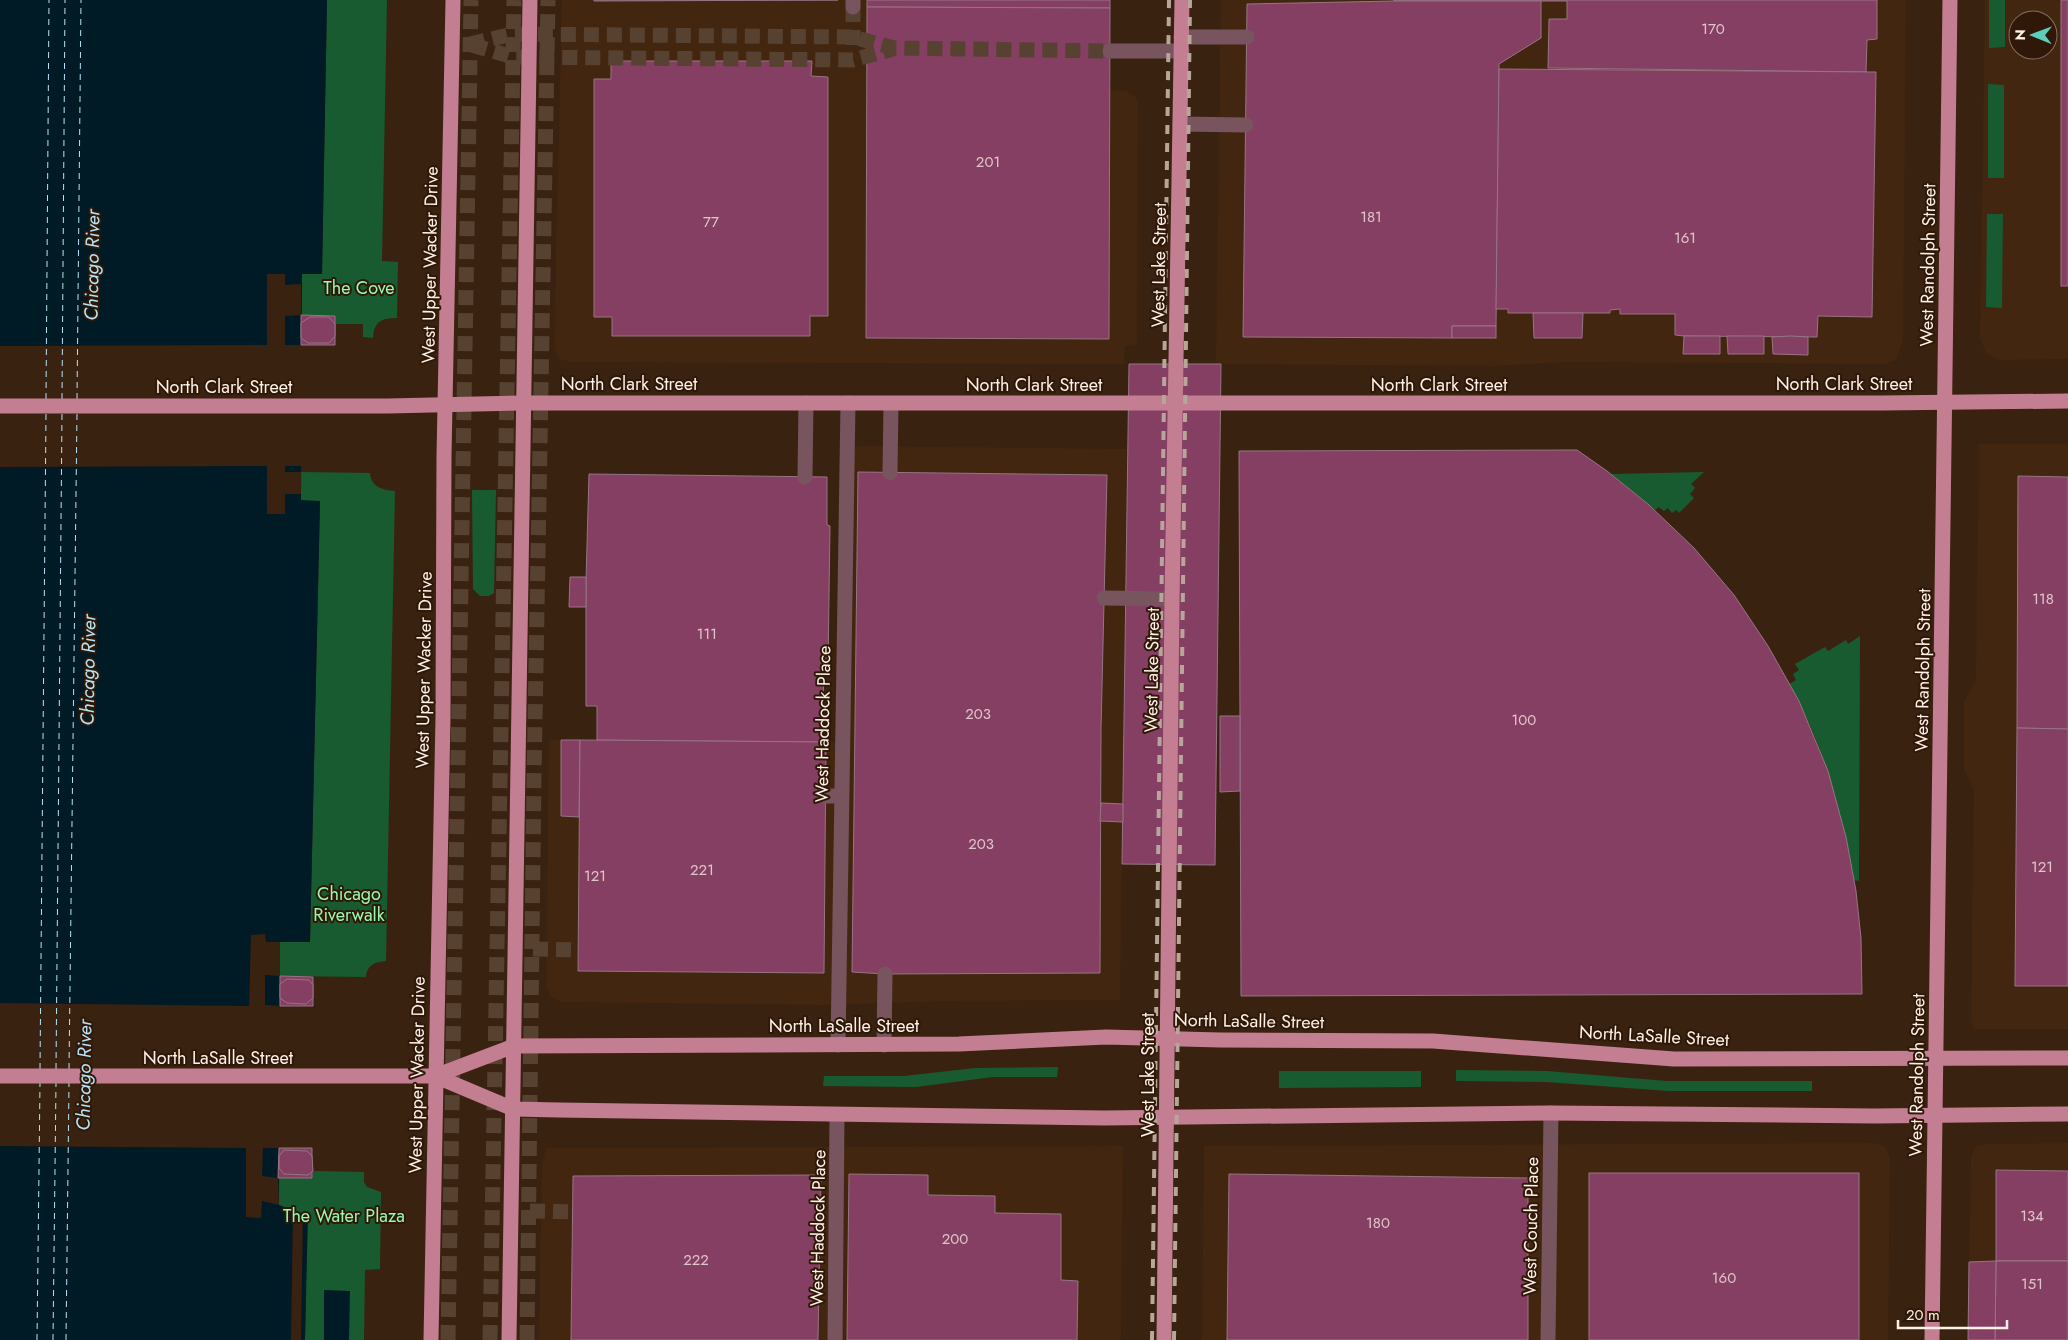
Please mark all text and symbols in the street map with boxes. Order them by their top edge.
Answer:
north arrow [2008,10,2058,60]
house number: 170 [1701,18,1725,40]
text: N [2010,29,2030,41]
house number: 201 [976,151,1000,173]
street label: West Upper Wacker Drive [415,166,445,364]
street label: West Randolph Street [1914,183,1942,347]
street label: West Lake Street [1145,202,1173,328]
house number: 181 [1360,206,1382,228]
water label: Chicago River [78,207,106,321]
house number: 77 [703,211,719,233]
house number: 161 [1674,227,1696,249]
park label: The Cove [323,275,395,301]
street label: North Clark Street [561,371,698,397]
street label: North Clark Street [1776,371,1913,397]
street label: North Clark Street [966,372,1103,398]
street label: North Clark Street [1371,372,1508,398]
street label: North Clark Street [156,374,293,400]
street label: West Upper Wacker Drive [409,571,439,769]
street label: West Randolph Street [1909,588,1937,752]
house number: 118 [2032,588,2054,610]
street label: West Lake Street [1138,607,1166,733]
water label: Chicago River [74,612,102,726]
house number: 111 [697,623,717,645]
street label: West Haddock Place [809,645,837,803]
house number: 203 [965,703,991,725]
house number: 100 [1512,709,1536,731]
house number: 203 [968,833,994,855]
house number: 121 [2031,856,2053,878]
house number: 221 [690,859,714,881]
house number: 121 [584,865,606,887]
park label: Chicago Riverwalk [313,881,385,928]
street label: West Upper Wacker Drive [402,976,432,1174]
street label: West Randolph Street [1903,993,1931,1157]
street label: North LaSalle Street [1174,1007,1325,1035]
street label: West Lake Street [1135,1012,1161,1137]
street label: North LaSalle Street [769,1013,920,1039]
water label: Chicago River [70,1017,98,1131]
street label: North LaSalle Street [1578,1019,1730,1053]
street label: North LaSalle Street [143,1045,294,1071]
street label: West Haddock Place [804,1149,832,1307]
street label: West Couch Place [1517,1157,1545,1295]
park label: The Water Plaza [283,1203,405,1229]
house number: 134 [2020,1205,2044,1227]
house number: 180 [1366,1212,1390,1234]
house number: 200 [942,1228,968,1250]
house number: 222 [683,1249,709,1271]
house number: 160 [1712,1267,1736,1289]
house number: 151 [2021,1273,2043,1295]
scale bar [1898,1298,2007,1330]
text: 20 m [1906,1304,1940,1326]

